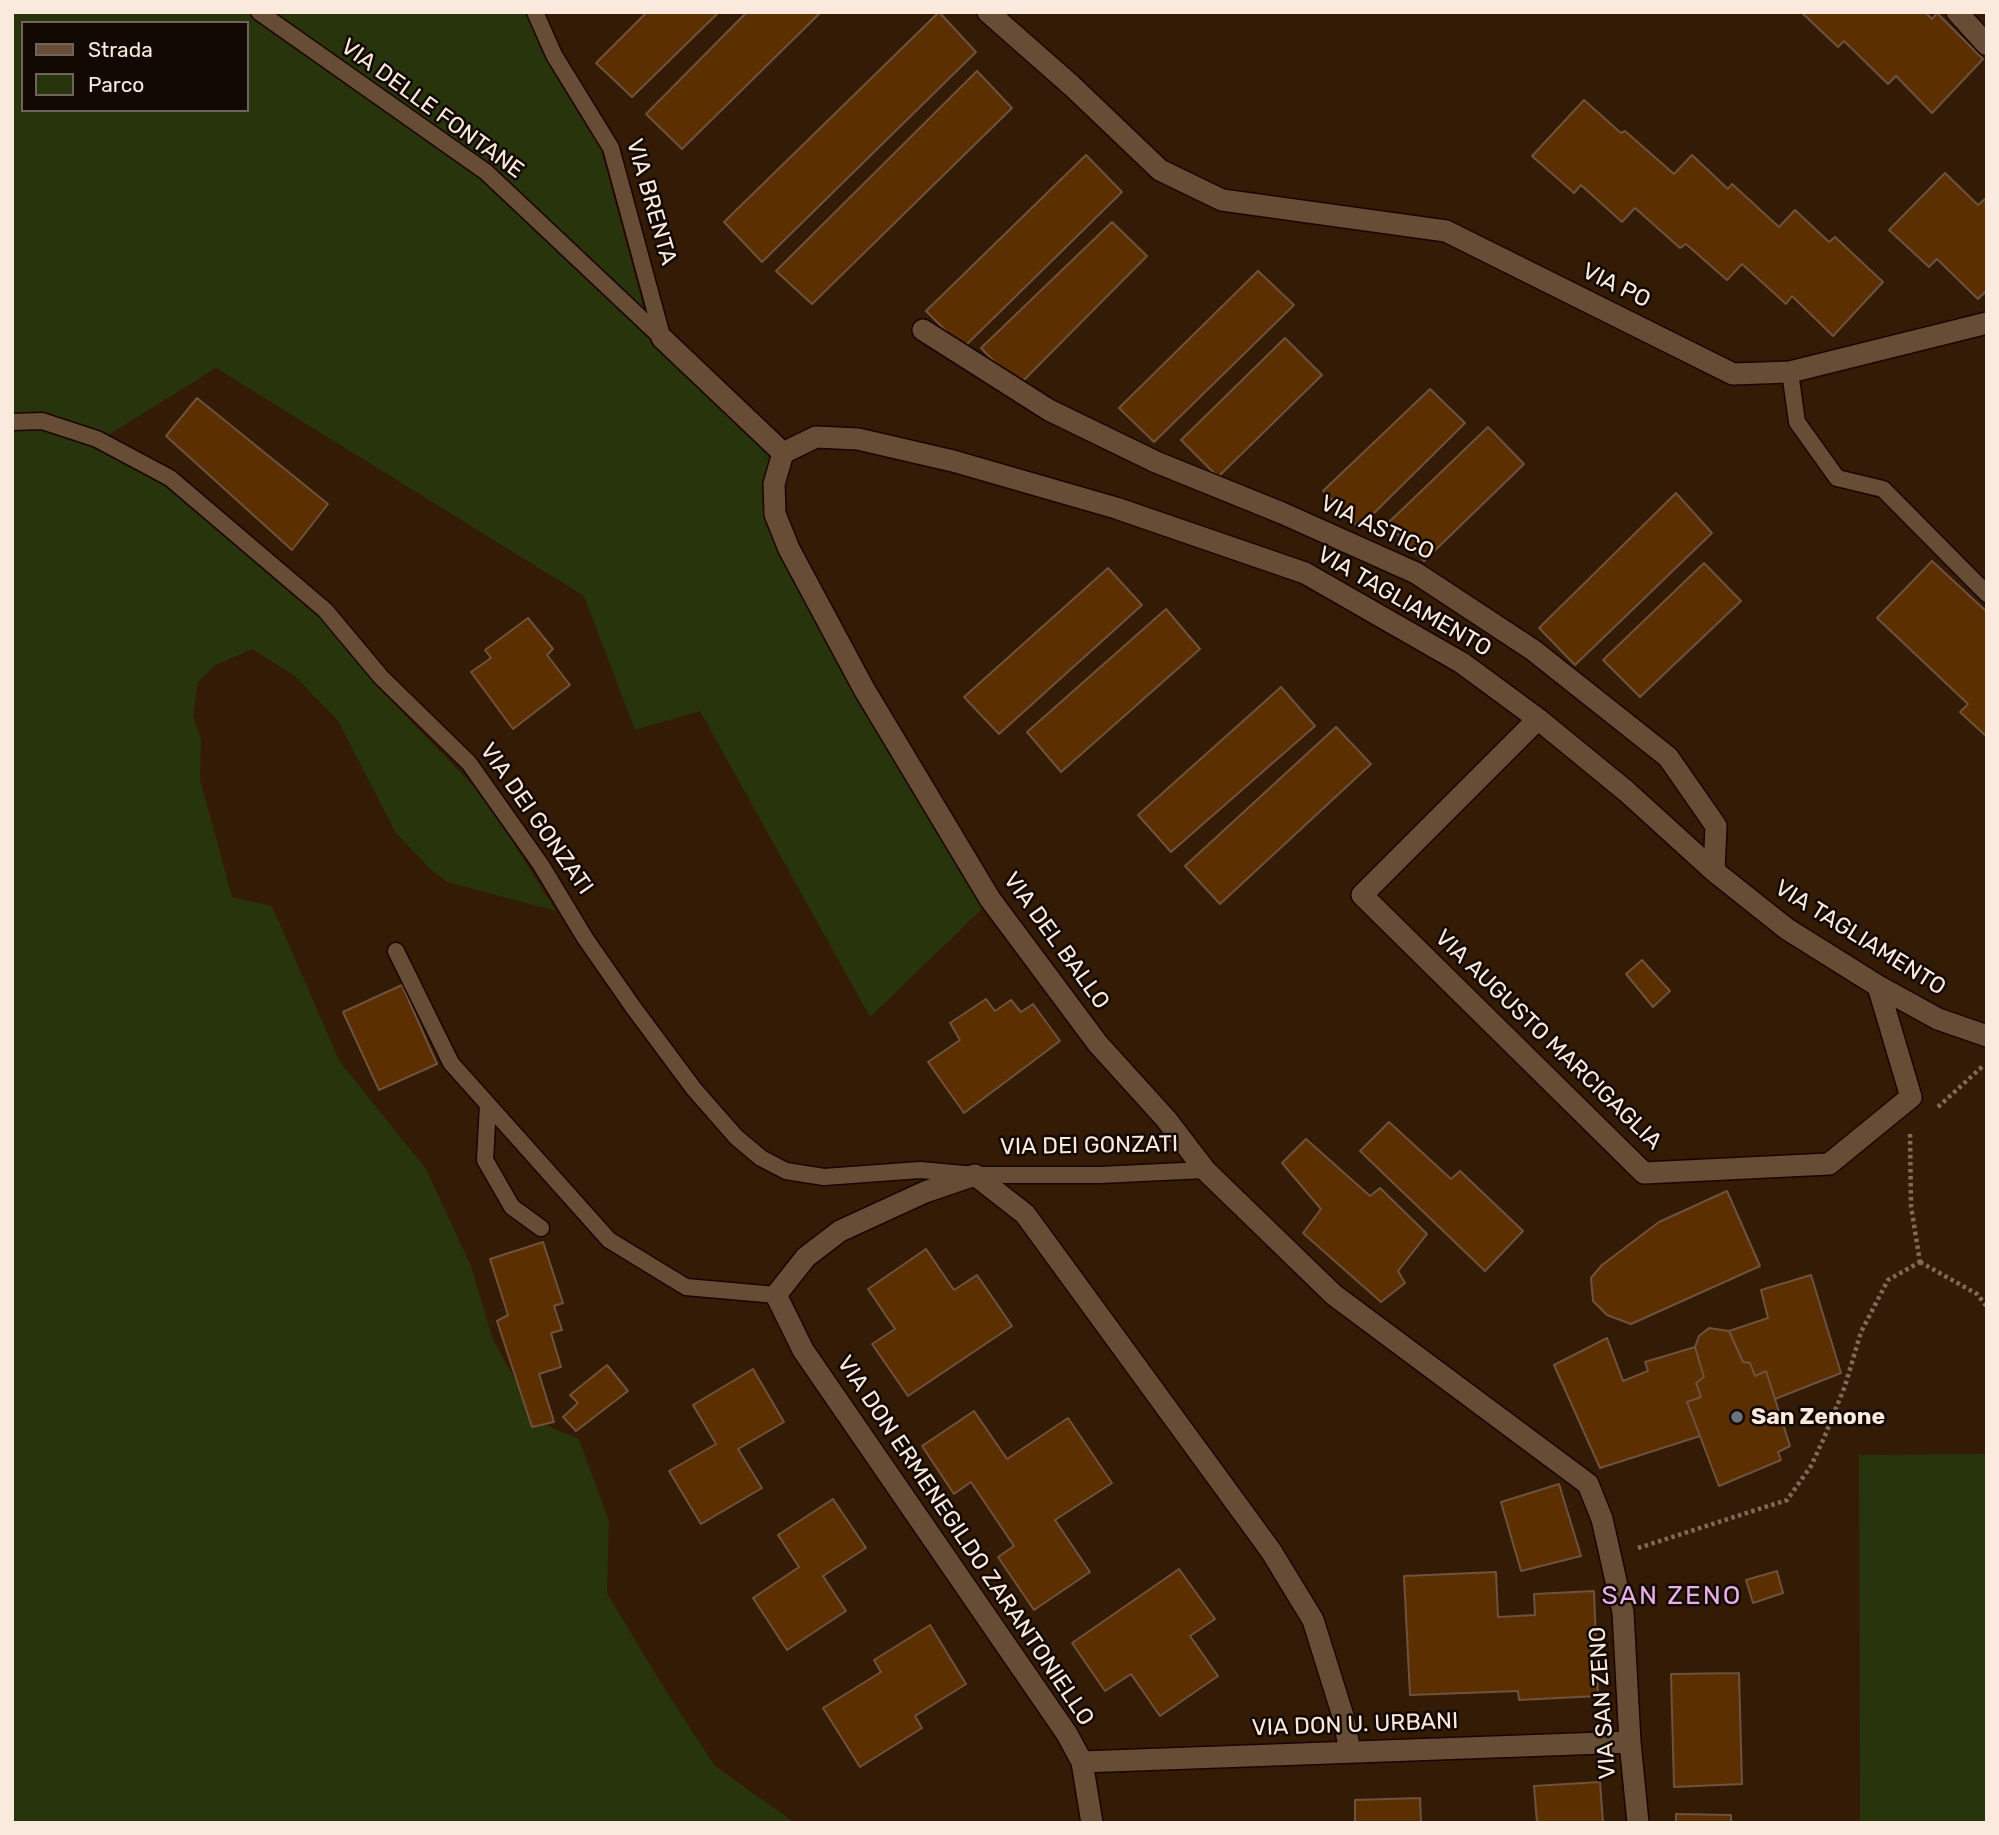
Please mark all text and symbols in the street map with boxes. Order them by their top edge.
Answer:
legend [21,21,248,112]
street label: VIA DELLE FONTANE [335,33,529,185]
text: Strada [88,37,153,62]
text: Parco [88,72,144,97]
street label: VIA BRENTA [620,136,682,268]
street label: VIA PO [1577,258,1655,314]
street label: VIA ASTICO [1316,490,1438,566]
street label: VIA TAGLIAMENTO [1312,541,1496,663]
street label: VIA DEI GONZATI [474,738,598,900]
street label: VIA DEL BALLO [997,867,1115,1015]
street label: VIA TAGLIAMENTO [1770,874,1950,1002]
street label: VIA AUGUSTO MARCIGAGLIA [1429,924,1667,1156]
street label: VIA DEI GONZATI [1000,1131,1178,1161]
street label: VIA DON ERMENEGILDO ZARANTONIELLO [831,1351,1099,1731]
place label: San Zenone [1751,1403,1885,1431]
marker: San Zenone [1729,1409,1745,1425]
district label: SAN ZENO [1603,1580,1741,1612]
street label: VIA SAN ZENO [1584,1626,1622,1780]
street label: VIA DON U. URBANI [1251,1708,1459,1742]

